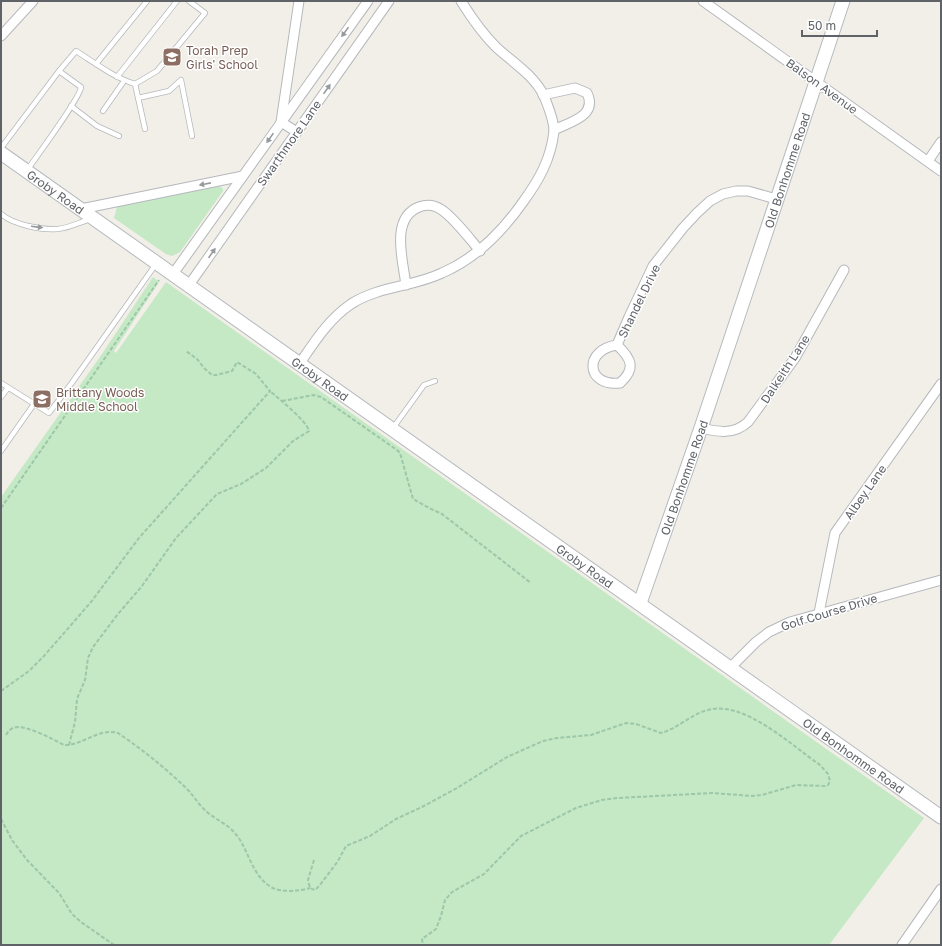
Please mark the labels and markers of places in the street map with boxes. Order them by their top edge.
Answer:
place label: Torah Prep Girls' School [186,43,258,72]
school or university icon: Torah Prep Girls' School [161,46,183,68]
place label: Brittany Woods Middle School [56,385,144,414]
school or university icon: Brittany Woods Middle School [31,388,53,410]

